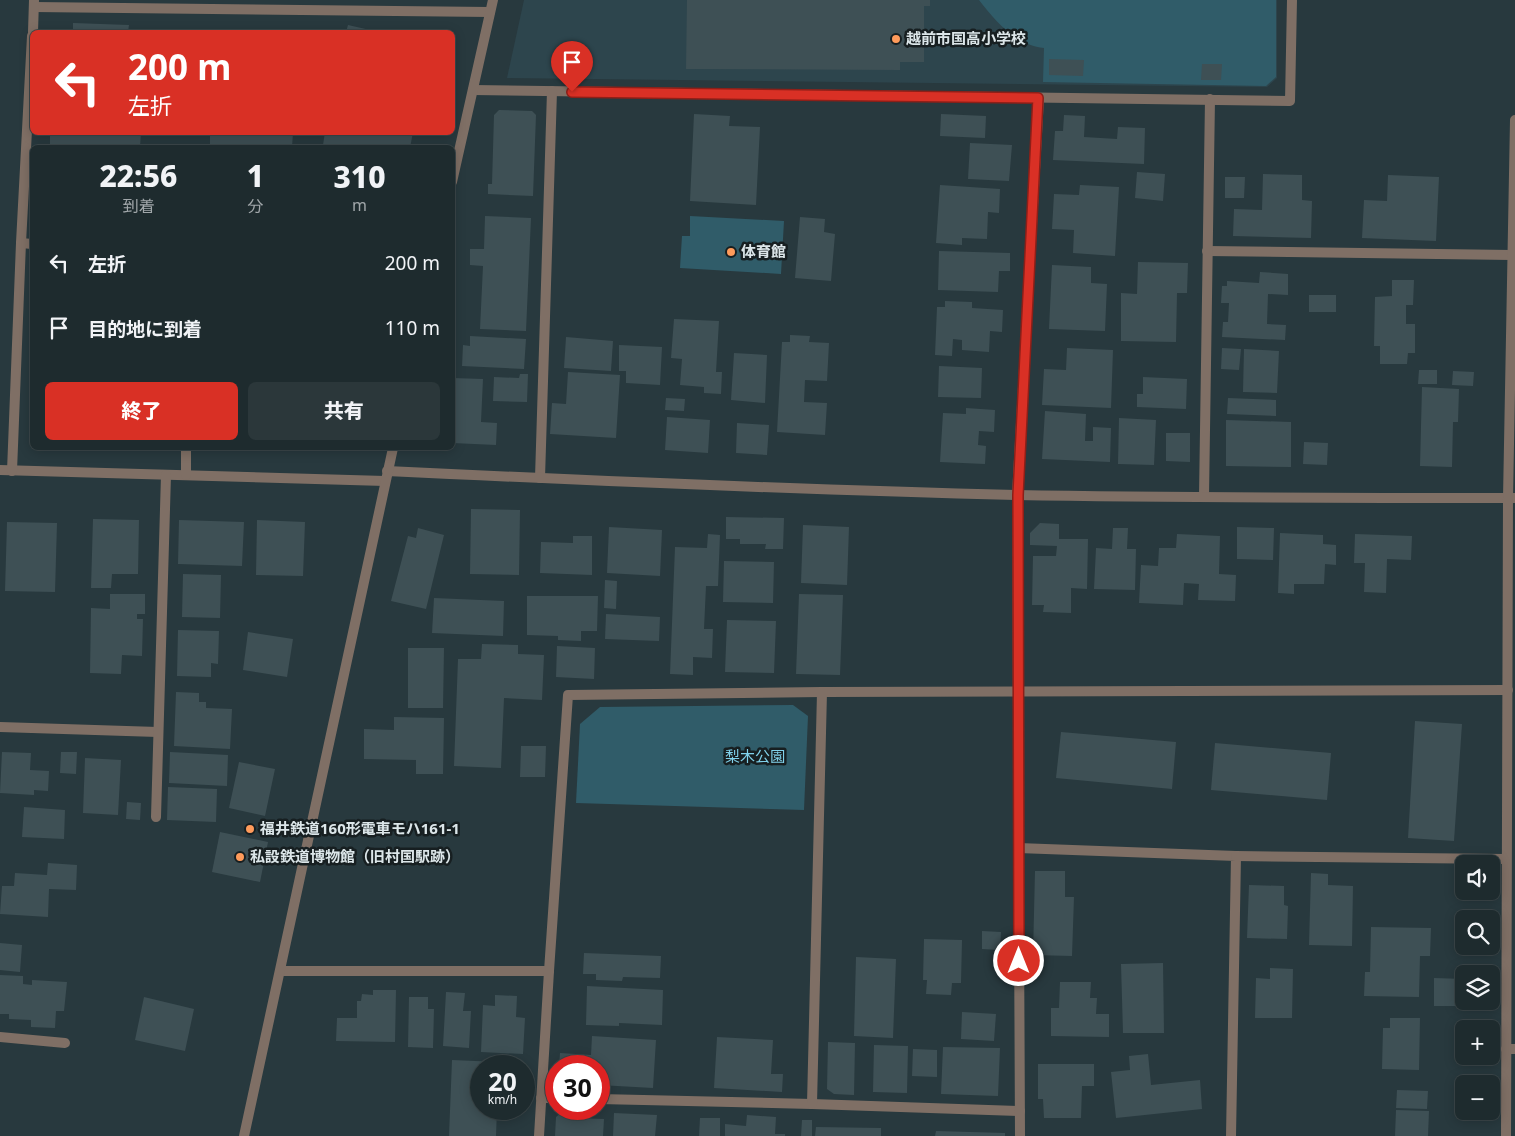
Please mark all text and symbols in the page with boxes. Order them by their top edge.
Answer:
place label: 越前市国高小学校 [906,28,1026,48]
marker: 越前市国高小学校 [890,33,902,45]
pin [551,41,593,92]
text: 200 m [128,43,231,90]
icon: arrive [558,48,586,76]
icon: left [45,50,110,115]
text: 左折 [128,90,172,120]
text: 22:56 [99,155,177,196]
text: 1 [247,155,264,196]
text: 310 [334,156,386,197]
text: m [352,194,367,216]
text: 到着 [122,195,154,217]
text: 分 [247,195,263,217]
place label: 体育館 [741,241,786,261]
marker: 体育館 [725,246,737,258]
icon: left [45,249,73,277]
text: 200 m [385,250,440,276]
text: 左折 [88,251,126,277]
icon: arrive [45,314,73,342]
text: 110 m [385,315,440,341]
text: 目的地に到着 [88,316,202,342]
button: 終了 [45,382,238,440]
button: 共有 [248,382,440,440]
park label: 梨木公園 [725,746,785,766]
place label: 福井鉄道160形電車モハ161-1 [259,818,460,838]
marker: 福井鉄道160形電車モハ161-1 [244,823,256,835]
place label: 私設鉄道博物館（旧村国駅跡） [250,846,460,866]
marker: 私設鉄道博物館（旧村国駅跡） [234,851,246,863]
map controls [1455,855,1500,1120]
button: sound [1455,855,1500,900]
button: search [1455,910,1500,955]
position arrow [992,934,1044,986]
button: layers [1455,965,1500,1010]
button: + [1455,1020,1500,1065]
speed limit sign: 30 [545,1055,610,1120]
text: 20 [488,1064,517,1098]
button: − [1455,1075,1500,1120]
text: km/h [488,1091,517,1108]

